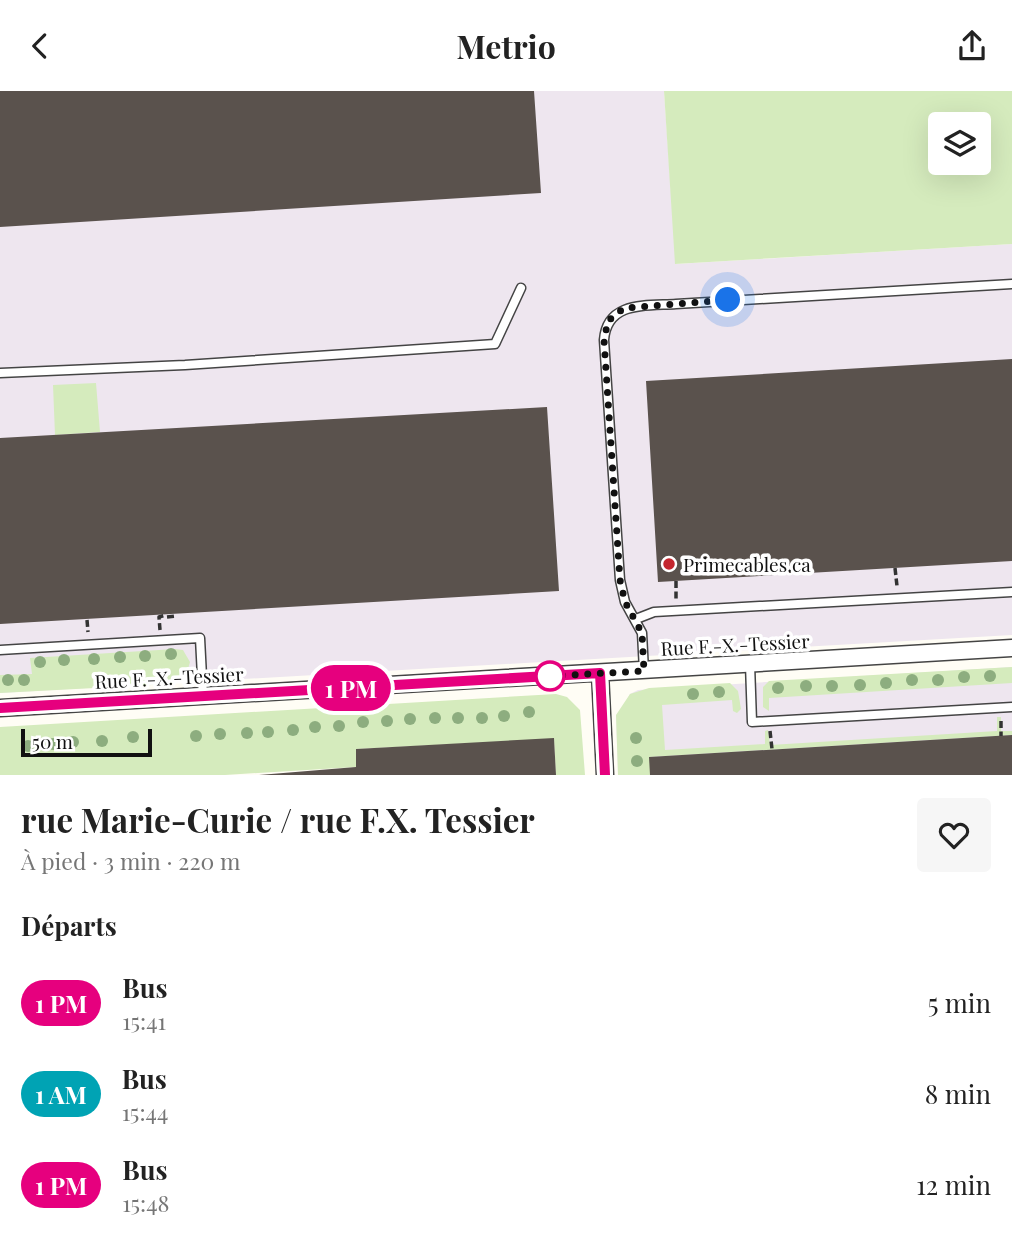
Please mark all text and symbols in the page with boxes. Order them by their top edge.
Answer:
text: Metrio [456,24,556,67]
icon: back [21,27,59,65]
icon: share [953,27,991,65]
map controls [928,112,991,175]
button: layers [928,112,991,175]
your location [710,282,745,317]
place label: Primecables.ca [683,551,811,577]
marker: Primecables.ca [661,556,677,572]
street label: Rue F.-X.-Tessier [660,627,811,661]
street label: Rue F.-X.-Tessier [94,660,245,694]
unlabelled marker [535,661,565,691]
line badge: 1 PM [302,665,400,711]
text: 1 PM [325,672,377,704]
scale bar [21,726,152,758]
text: 50 m [32,728,73,754]
text: rue Marie-Curie / rue F.X. Tessier [21,797,535,841]
button: heart [917,798,991,872]
text: À pied · 3 min · 220 m [21,845,240,876]
text: Départs [21,908,117,943]
text: Bus [122,970,168,1005]
text: 5 min [928,985,991,1020]
text: 1 PM [35,987,87,1019]
text: 15:41 [122,1005,166,1036]
text: Bus [122,1061,167,1096]
text: 8 min [925,1076,991,1111]
text: 1 AM [35,1078,87,1110]
text: 15:44 [122,1096,168,1127]
text: Bus [122,1152,168,1187]
text: 12 min [916,1167,991,1202]
text: 1 PM [35,1169,87,1201]
text: 15:48 [122,1187,170,1218]

